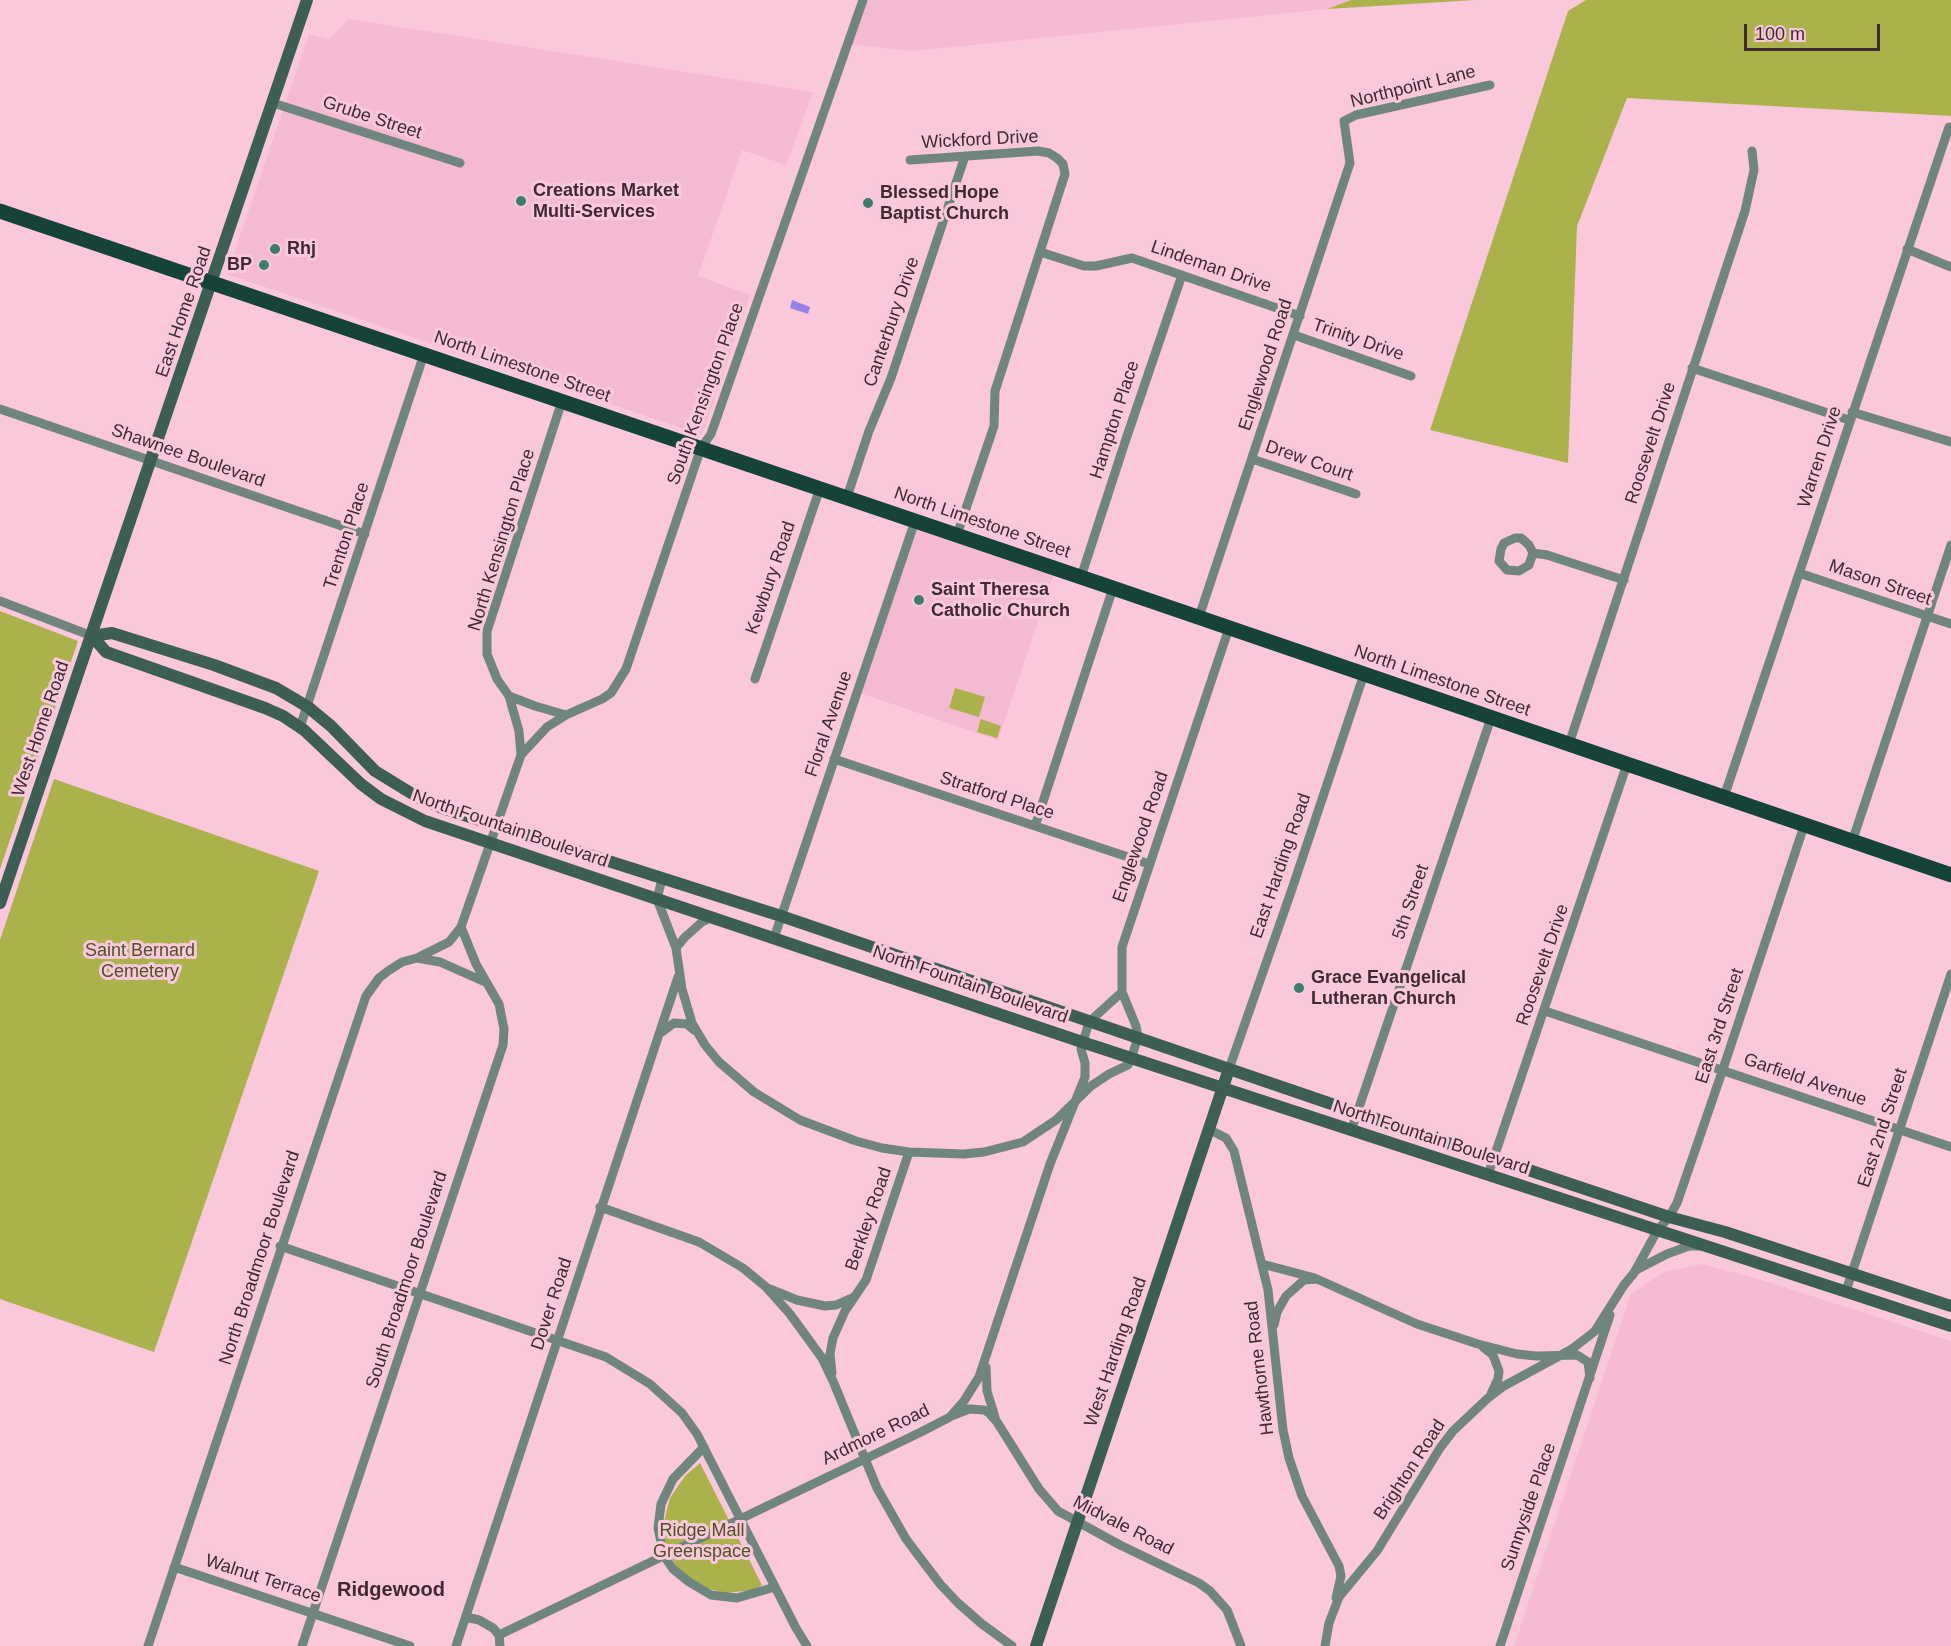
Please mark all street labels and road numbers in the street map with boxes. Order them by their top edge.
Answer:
street label: Northpoint Lane [1348,61,1478,113]
street label: Grube Street [320,92,424,144]
street label: Wickford Drive [921,126,1039,154]
street label: Lindeman Drive [1148,236,1274,298]
street label: East Home Road [151,244,217,380]
street label: Canterbury Drive [860,254,924,390]
street label: Englewood Road [1235,296,1297,434]
street label: South Kensington Place [663,300,749,488]
street label: Trinity Drive [1309,314,1407,366]
street label: North Limestone Street [431,327,613,407]
street label: Hampton Place [1086,358,1144,482]
street label: Roosevelt Drive [1621,379,1681,507]
street label: Warren Drive [1793,404,1847,510]
street label: Shawnee Boulevard [108,420,268,492]
street label: Drew Court [1262,436,1356,486]
street label: North Kensington Place [464,446,540,634]
street label: Trenton Place [320,480,374,592]
street label: North Limestone Street [891,483,1073,563]
street label: Kewbury Road [742,519,800,637]
street label: Mason Street [1826,555,1934,611]
street label: North Limestone Street [1351,641,1533,721]
street label: West Home Road [8,658,74,800]
street label: Floral Avenue [801,668,857,780]
street label: Stratford Place [937,767,1057,825]
street label: Englewood Road [1108,769,1174,905]
street label: North Fountain Boulevard [410,785,610,873]
street label: East Harding Road [1246,791,1316,941]
street label: 5th Street [1388,862,1434,942]
street label: Roosevelt Drive [1512,901,1574,1029]
street label: North Fountain Boulevard [870,941,1070,1029]
street label: East 3rd Street [1691,966,1749,1086]
street label: Garfield Avenue [1741,1049,1869,1111]
street label: East 2nd Street [1854,1066,1912,1190]
street label: North Fountain Boulevard [1330,1096,1532,1180]
street label: North Broadmoor Boulevard [215,1148,305,1368]
street label: Berkley Road [841,1164,897,1274]
street label: South Broadmoor Boulevard [362,1169,452,1391]
street label: Dover Road [527,1255,577,1353]
street label: West Harding Road [1080,1274,1152,1430]
street label: Hawthorne Road [1241,1300,1279,1436]
street label: Ardmore Road [819,1400,933,1470]
street label: Brighton Road [1370,1416,1450,1524]
street label: Sunnyside Place [1497,1440,1561,1574]
street label: Midvale Road [1069,1491,1177,1561]
street label: Walnut Terrace [202,1550,324,1608]

